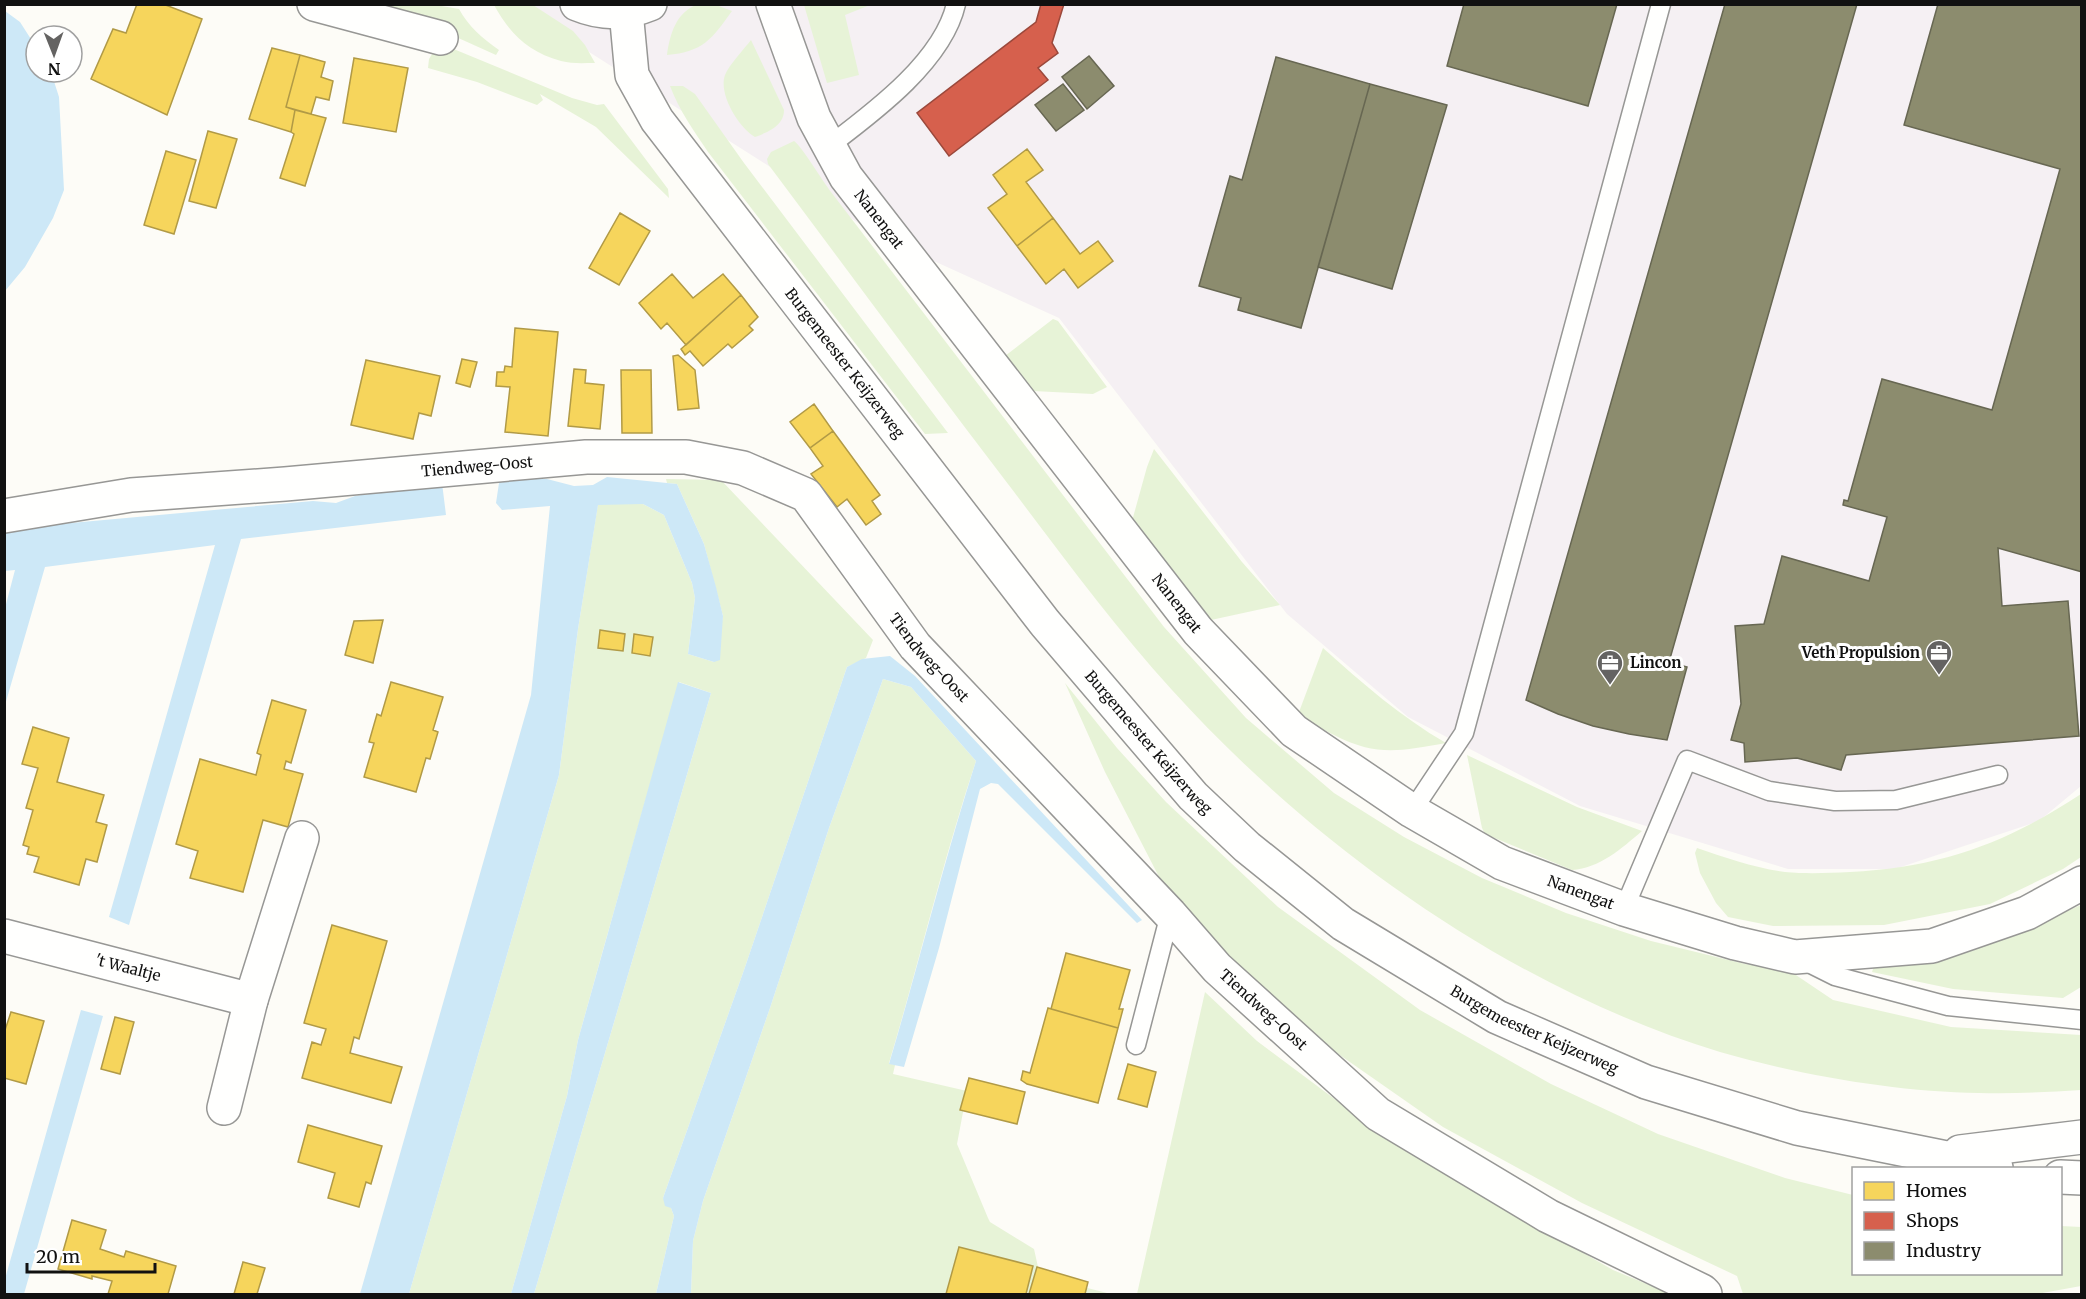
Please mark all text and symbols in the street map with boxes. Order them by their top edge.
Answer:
north arrow [24,24,84,84]
text: N [47,59,61,79]
street label: Nanengat [850,186,908,253]
street label: Burgemeester Keijzerweg [781,284,909,442]
street label: Tiendweg-Oost [420,452,534,481]
street label: Nanengat [1148,570,1206,637]
street label: Tiendweg-Oost [885,609,973,706]
office icon: Veth Propulsion [1924,638,1954,676]
place label: Veth Propulsion [1801,643,1920,662]
office icon: Lincon [1595,648,1625,686]
place label: Lincon [1630,653,1681,672]
street label: Burgemeester Keijzerweg [1081,666,1216,818]
street label: Nanengat [1545,871,1617,913]
street label: 't Waaltje [93,950,163,985]
street label: Tiendweg-Oost [1216,965,1312,1054]
street label: Burgemeester Keijzerweg [1447,981,1621,1078]
legend [1852,1167,2062,1275]
text: Homes [1906,1179,1967,1202]
text: Shops [1906,1209,1959,1232]
scale bar [27,1236,154,1274]
text: Industry [1906,1239,1982,1262]
text: 20 m [36,1245,80,1268]

